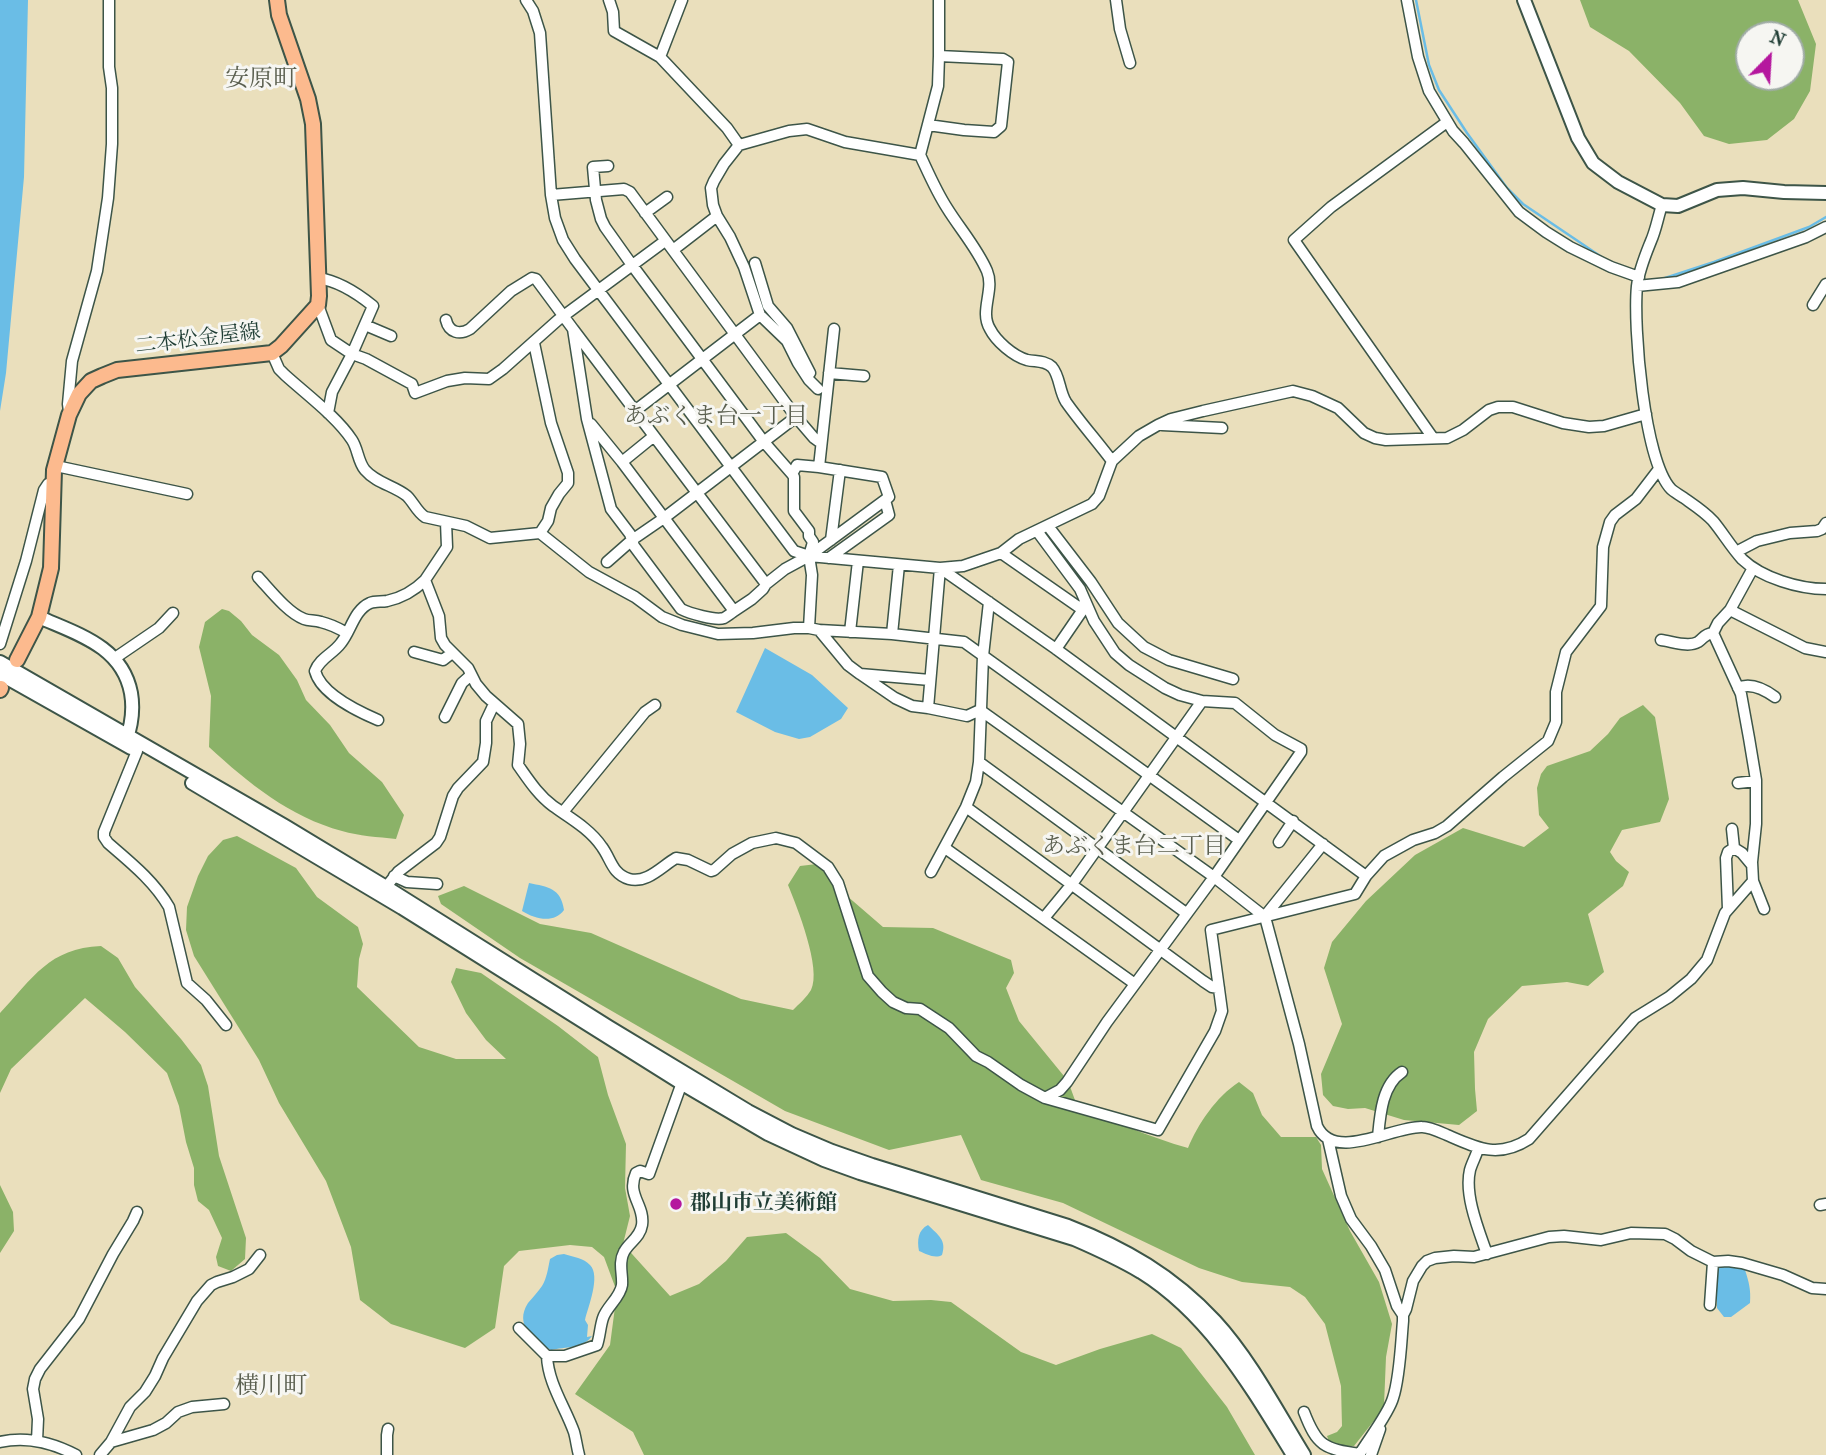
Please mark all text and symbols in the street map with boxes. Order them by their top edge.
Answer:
north arrow [1735,21,1805,91]
text: N [1767,26,1789,52]
district label: 安原町 [225,66,297,94]
street label: 二本松金屋線 [134,320,262,360]
district label: あぶくま台一丁目 [624,403,808,431]
district label: あぶくま台二丁目 [1042,833,1226,861]
place label: 郡山市立美術館 [690,1191,837,1217]
marker: 郡山市立美術館 [668,1196,684,1212]
district label: 横川町 [235,1373,307,1401]

